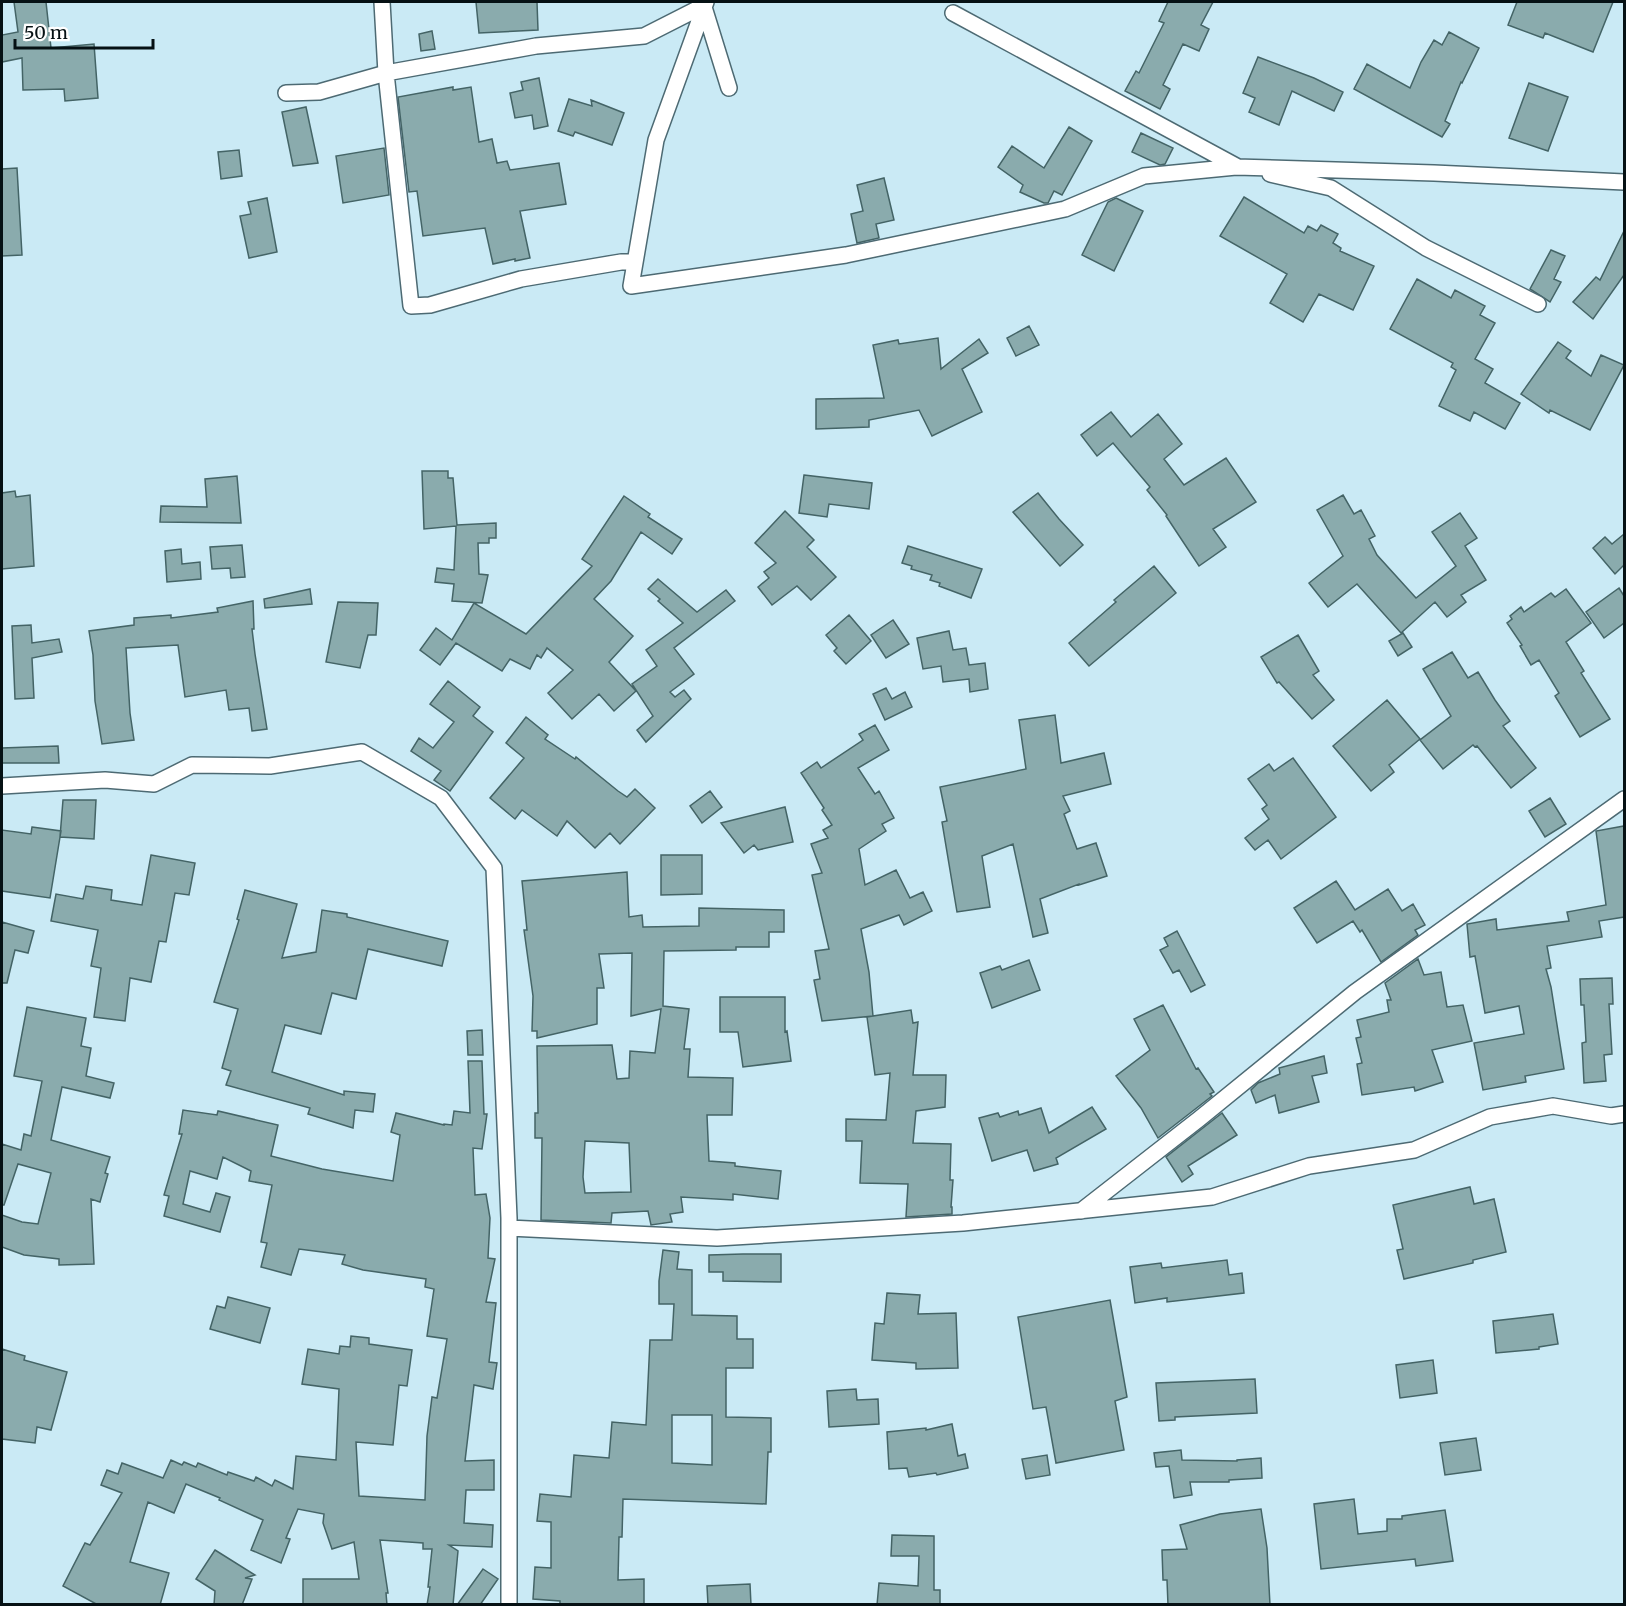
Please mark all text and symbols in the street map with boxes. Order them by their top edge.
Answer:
scale bar [15,12,153,50]
text: 50 m [24,21,68,44]

